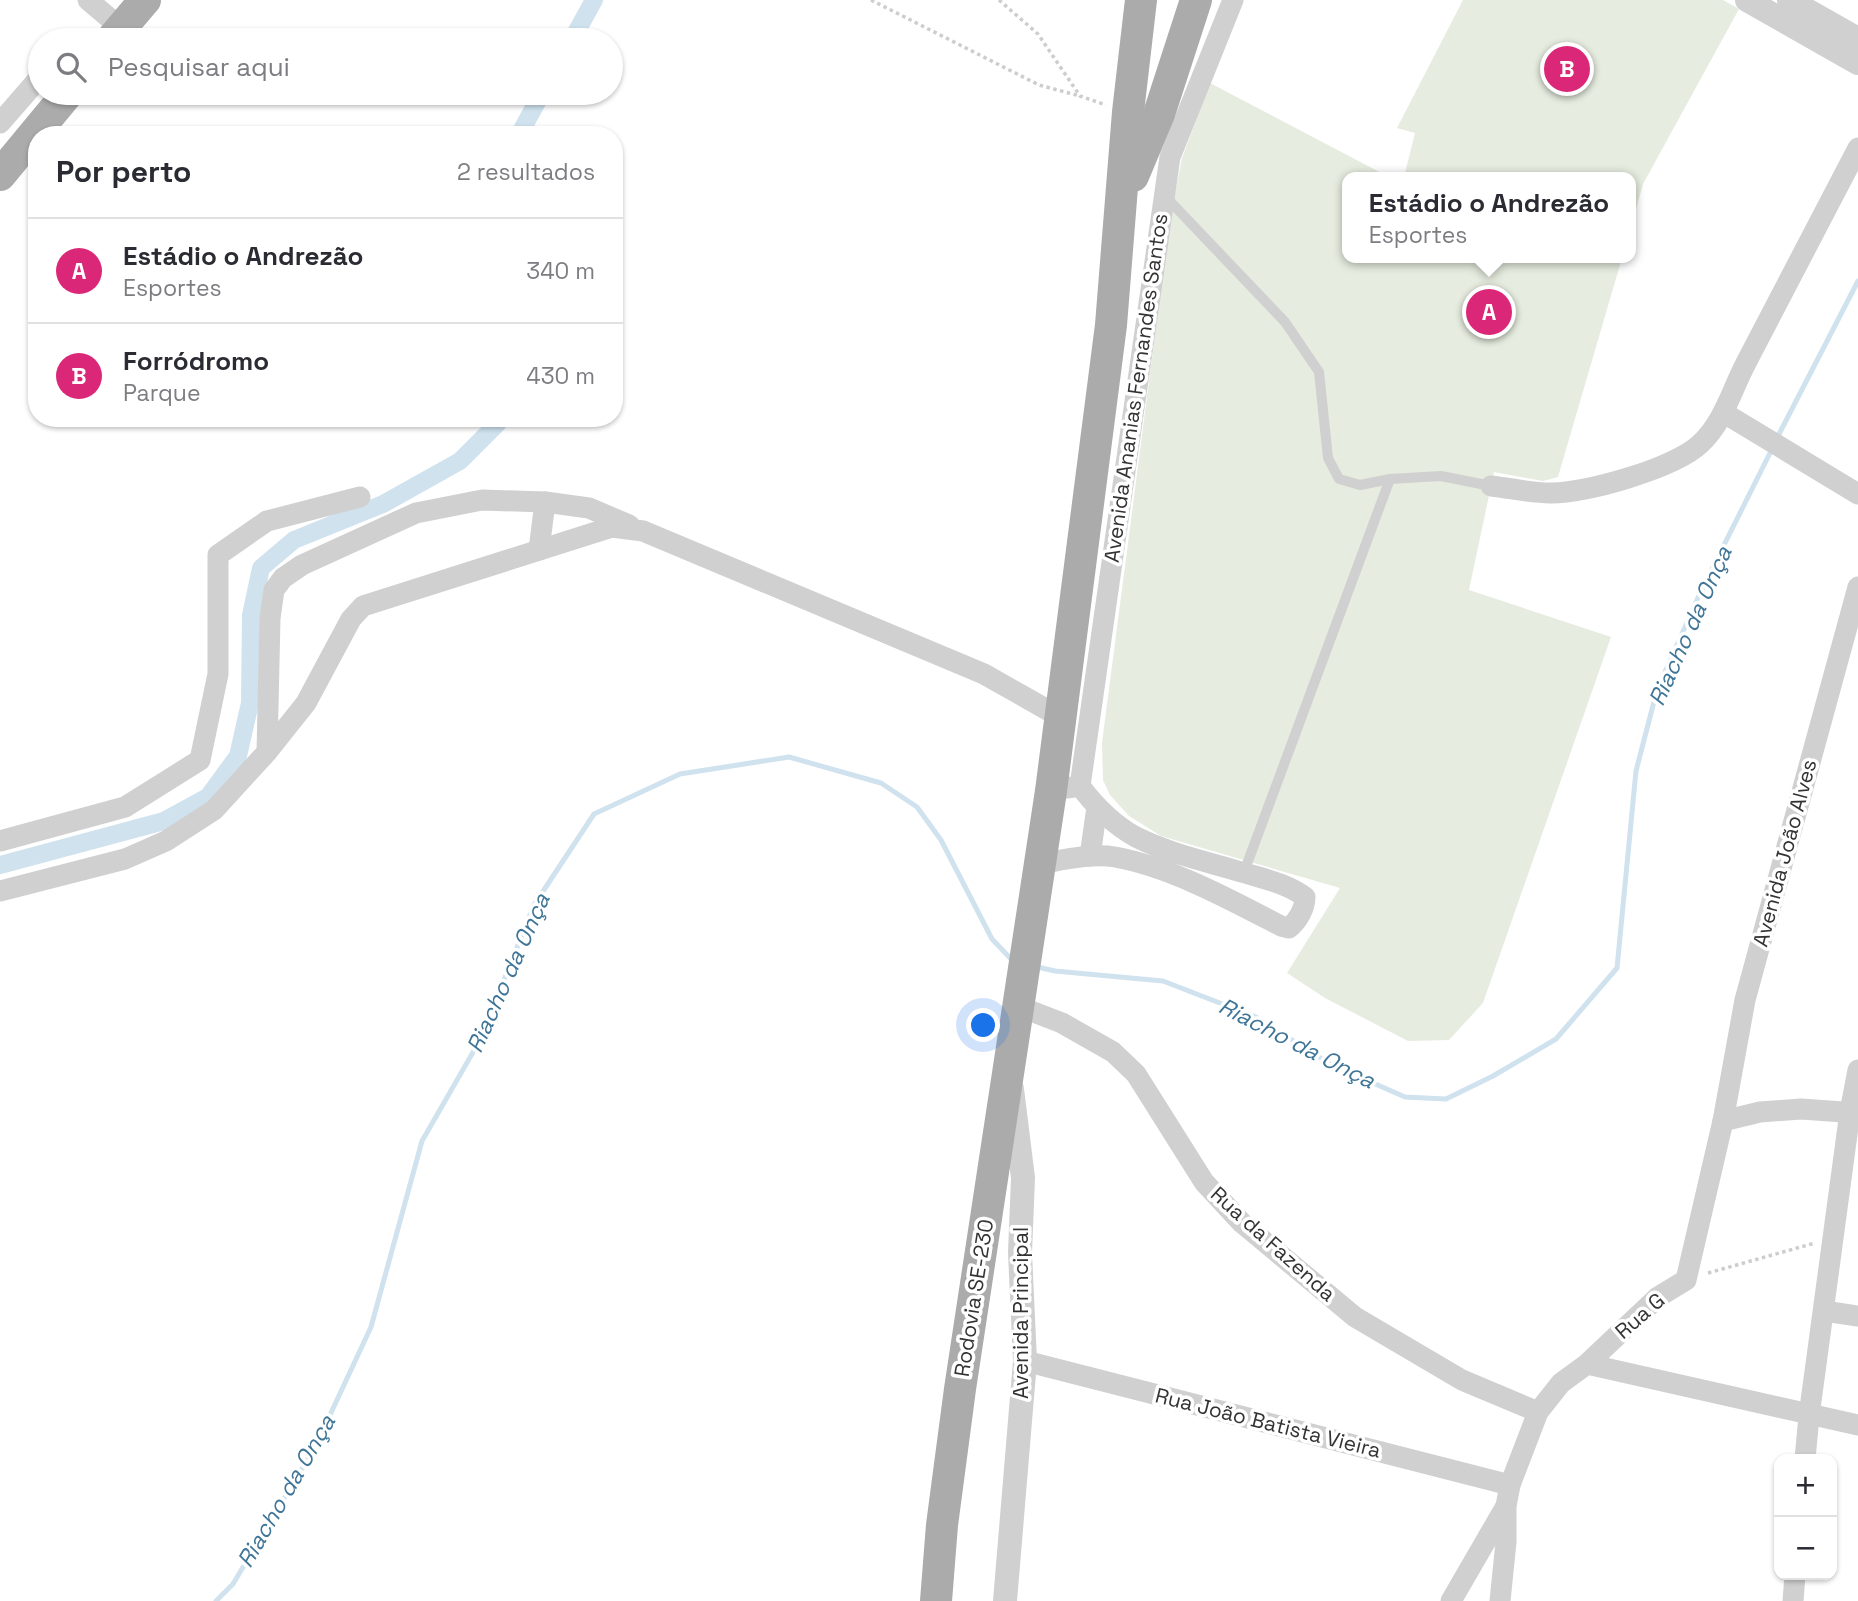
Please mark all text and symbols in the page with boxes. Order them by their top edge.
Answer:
search box [28,28,623,105]
pin: B [1544,43,1590,95]
icon: search [52,48,90,86]
text: Pesquisar aqui [108,50,290,84]
text: Por perto [56,152,191,191]
text: 2 resultados [457,157,595,187]
popup [1342,172,1636,263]
text: Estádio o Andrezão [1369,186,1609,220]
street label: Avenida Ananias Fernandes Santos [1098,212,1173,564]
text: Esportes [1369,220,1467,250]
text: Estádio o Andrezão [123,239,363,273]
text: A [72,256,86,286]
text: 340 m [526,256,595,286]
text: Esportes [123,273,222,303]
pin: A [1466,286,1512,338]
text: Forródromo [123,344,269,378]
text: B [71,361,87,391]
text: 430 m [526,361,595,391]
text: Parque [123,378,201,408]
water label: Riacho da Onça [1641,541,1739,710]
street label: Avenida João Alves [1747,756,1822,949]
water label: Riacho da Onça [459,888,557,1057]
water label: Riacho da Onça [1214,991,1381,1096]
your location [966,1008,1000,1042]
street label: Rua da Fazenda [1205,1180,1342,1307]
street label: Rodovia SE-230 [948,1217,999,1379]
street label: Avenida Principal [1007,1227,1034,1399]
street label: Rua G [1609,1287,1670,1345]
street label: Rua João Batista Vieira [1152,1381,1384,1464]
water label: Riacho da Onça [230,1409,342,1573]
map controls [1774,1454,1837,1580]
button: + [1774,1454,1837,1517]
button: − [1774,1517,1837,1580]

